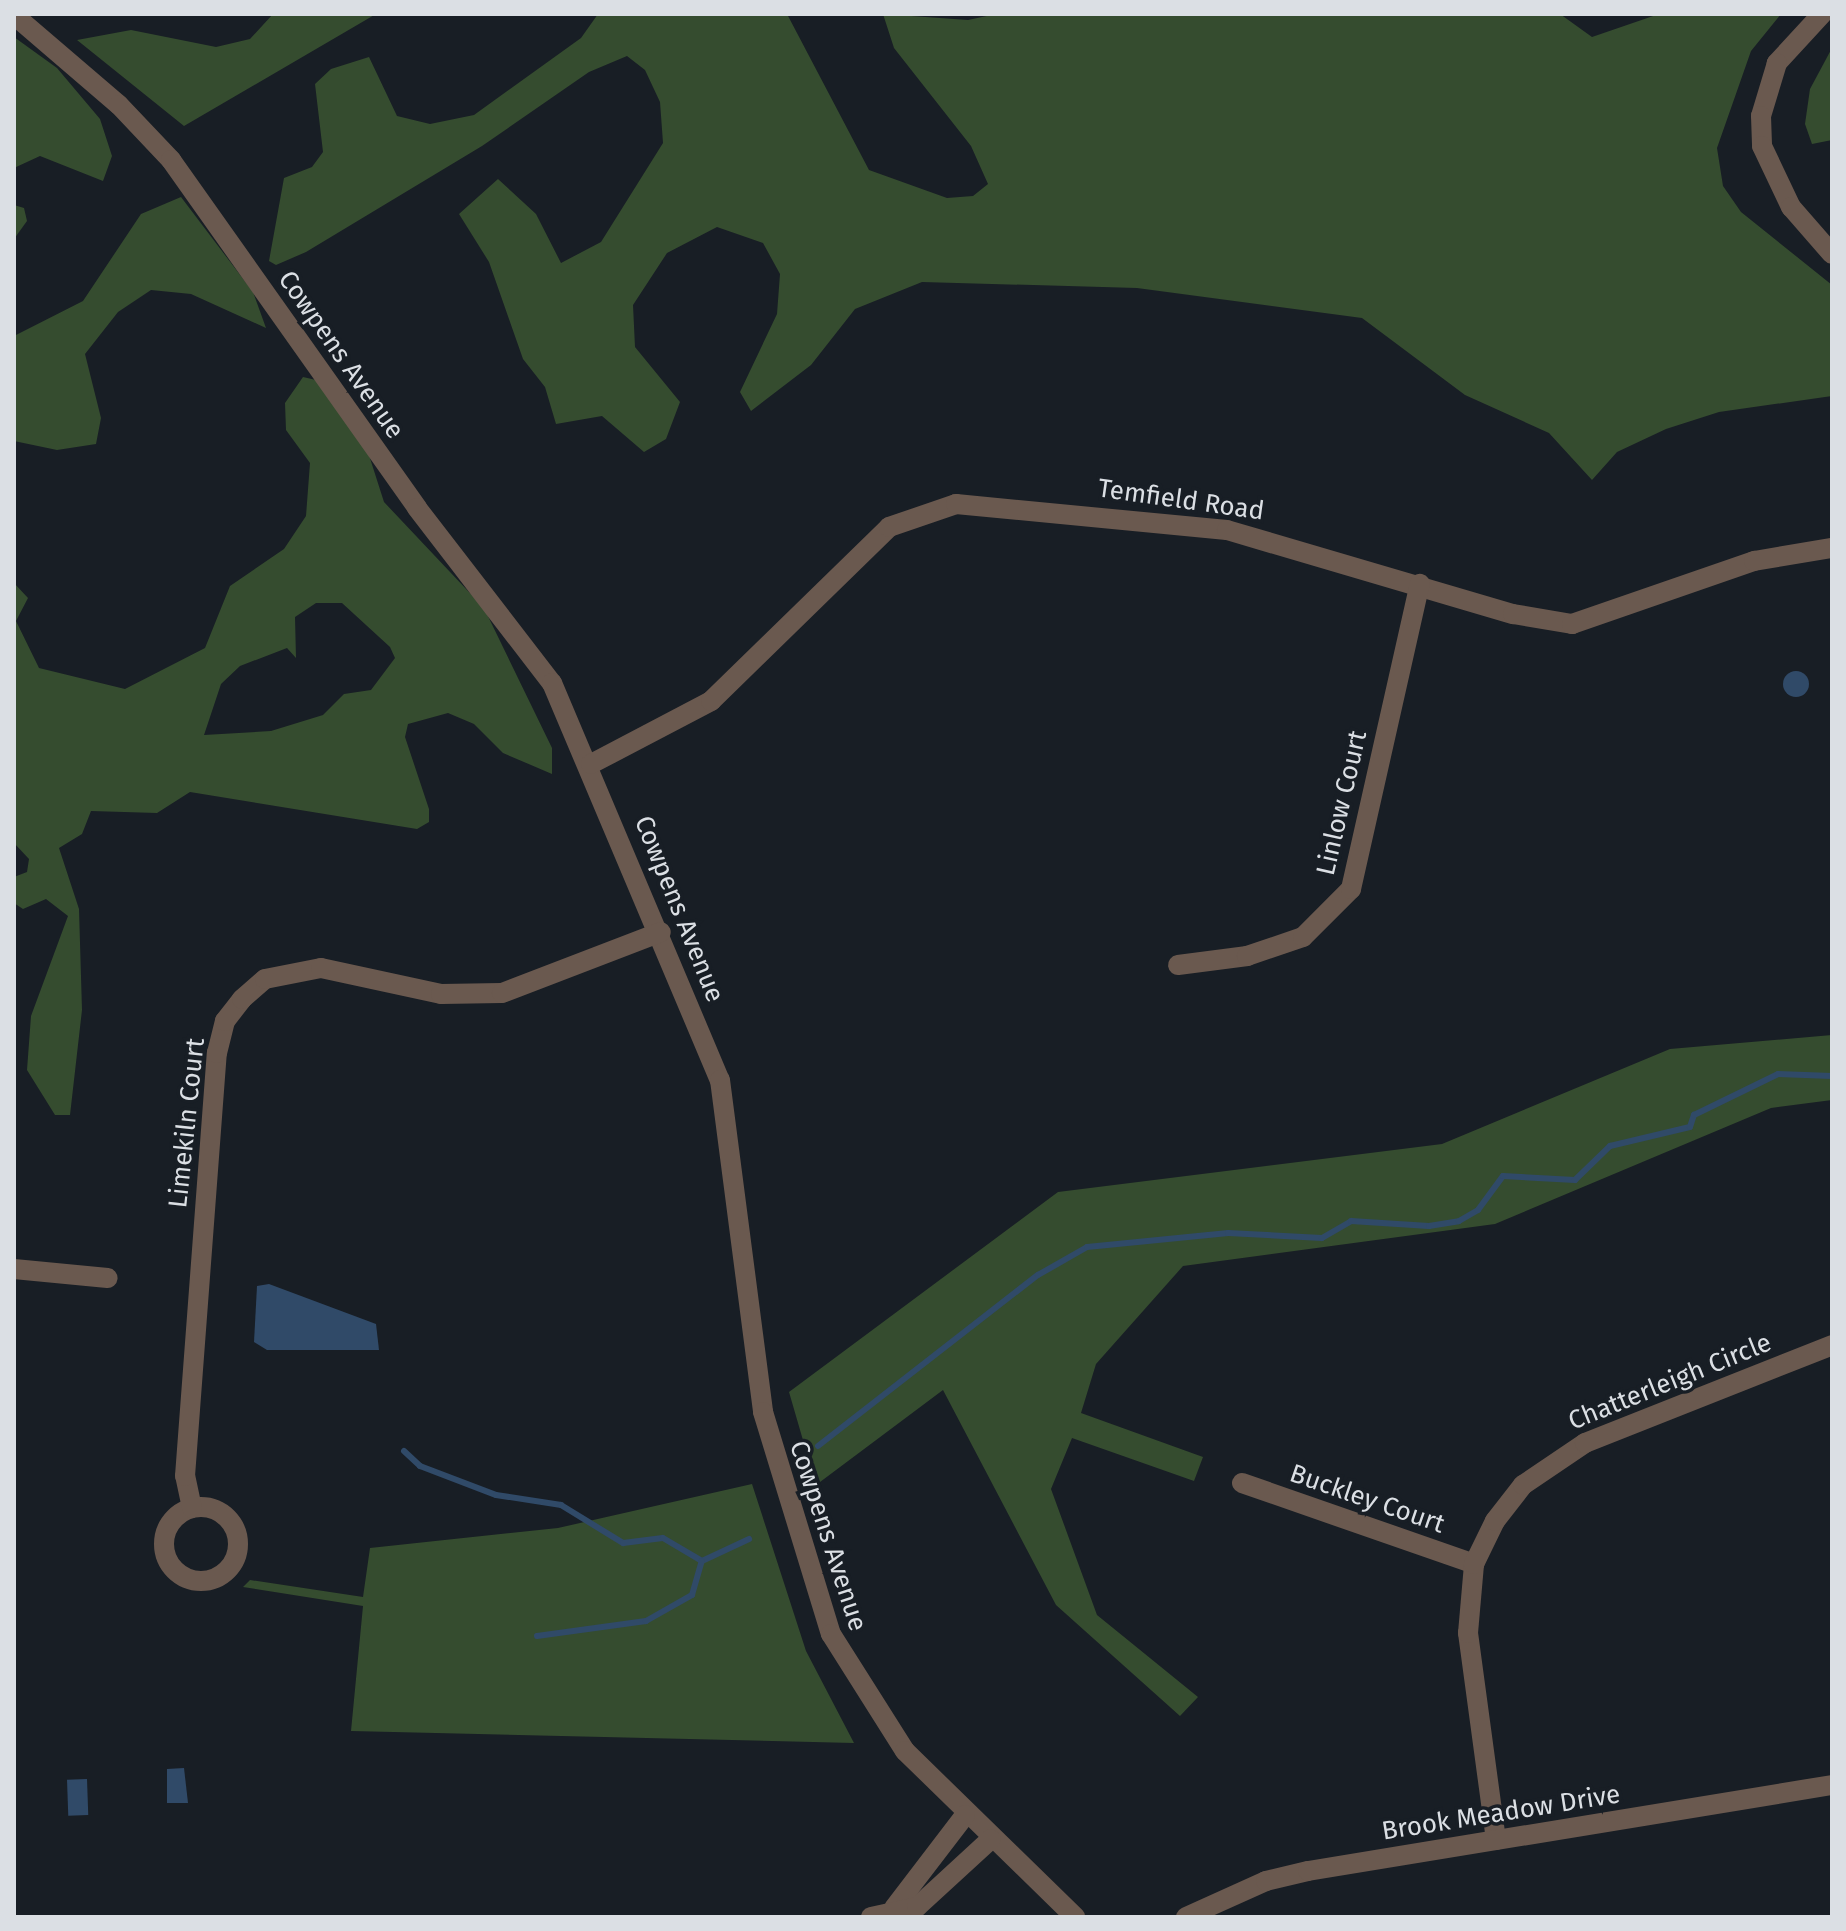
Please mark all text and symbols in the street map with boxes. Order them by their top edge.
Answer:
street label: Cowpens Avenue [271,265,411,445]
street label: Temfield Road [1096,473,1266,527]
street label: Linlow Court [1310,728,1374,878]
street label: Cowpens Avenue [627,811,731,1007]
street label: Limekiln Court [163,1036,211,1210]
street label: Chatterleigh Circle [1564,1327,1776,1437]
street label: Cowpens Avenue [783,1437,873,1635]
street label: Buckley Court [1285,1458,1449,1540]
street label: Brook Meadow Drive [1379,1779,1623,1847]

